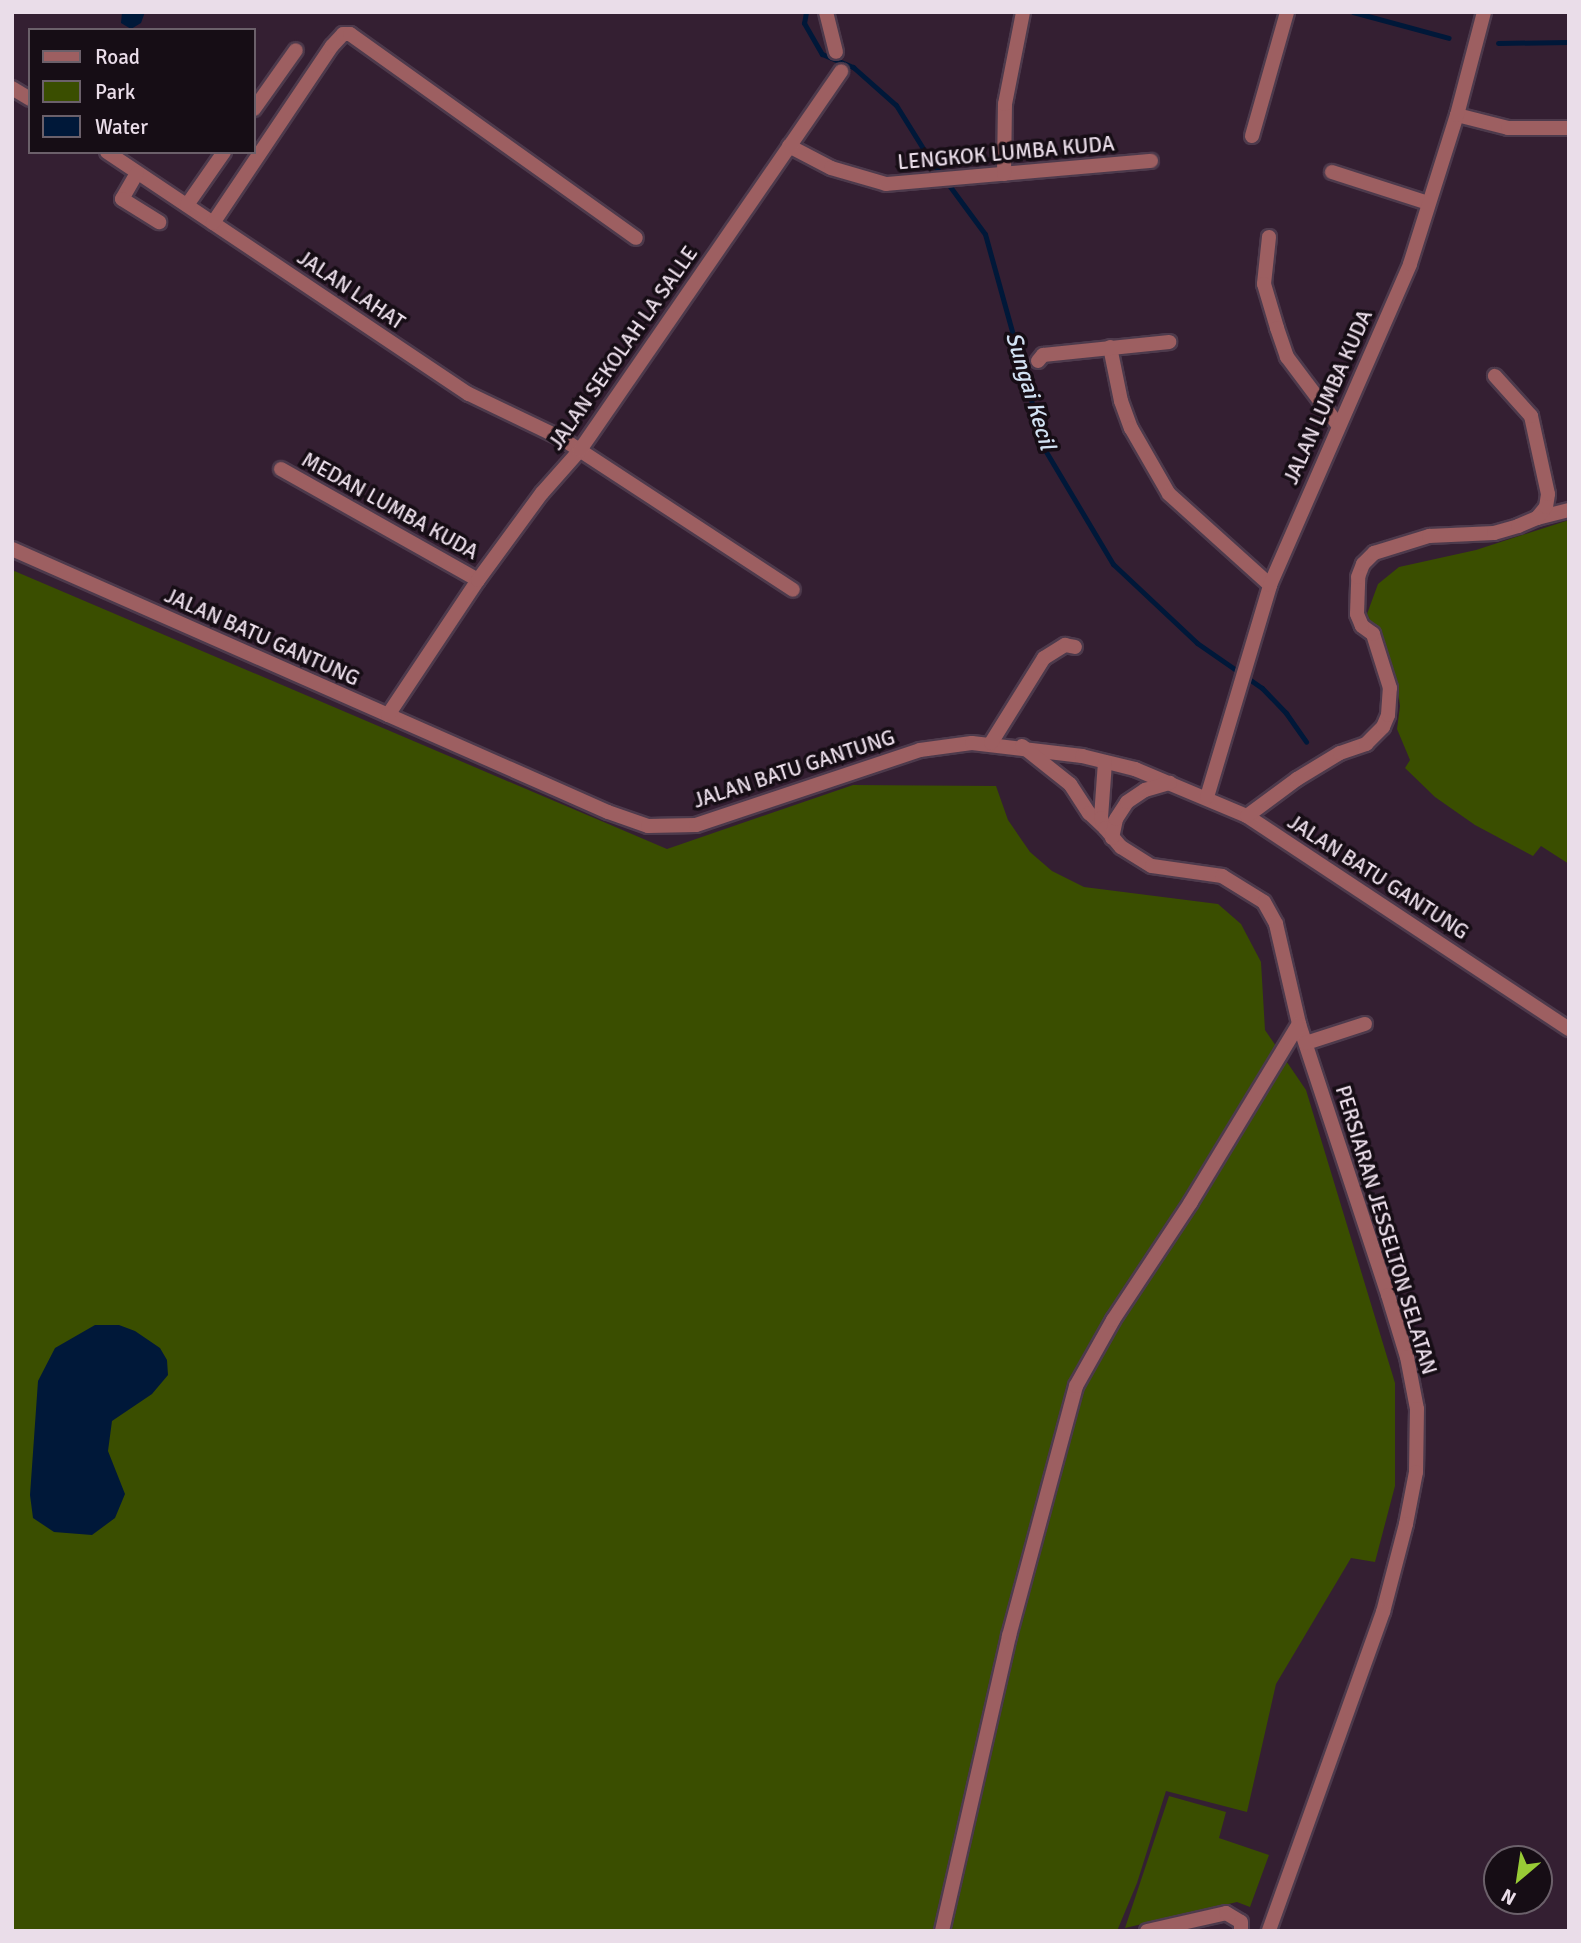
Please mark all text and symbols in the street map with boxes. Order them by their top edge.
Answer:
legend [28,28,256,154]
text: Road [95,44,140,70]
text: Park [95,79,135,105]
text: Water [95,114,148,140]
street label: LENGKOK LUMBA KUDA [896,131,1116,175]
street label: JALAN SEKOLAH LA SALLE [543,241,703,455]
street label: JALAN LAHAT [293,245,409,335]
street label: JALAN LUMBA KUDA [1278,306,1378,488]
water label: Sungai Kecil [999,329,1061,453]
street label: MEDAN LUMBA KUDA [297,447,483,565]
street label: JALAN BATU GANTUNG [161,583,363,691]
street label: JALAN BATU GANTUNG [690,725,898,813]
street label: JALAN BATU GANTUNG [1283,809,1473,945]
street label: PERSIARAN JESSELTON SELATAN [1330,1082,1442,1378]
north arrow [1483,1845,1553,1915]
text: N [1497,1883,1520,1910]

